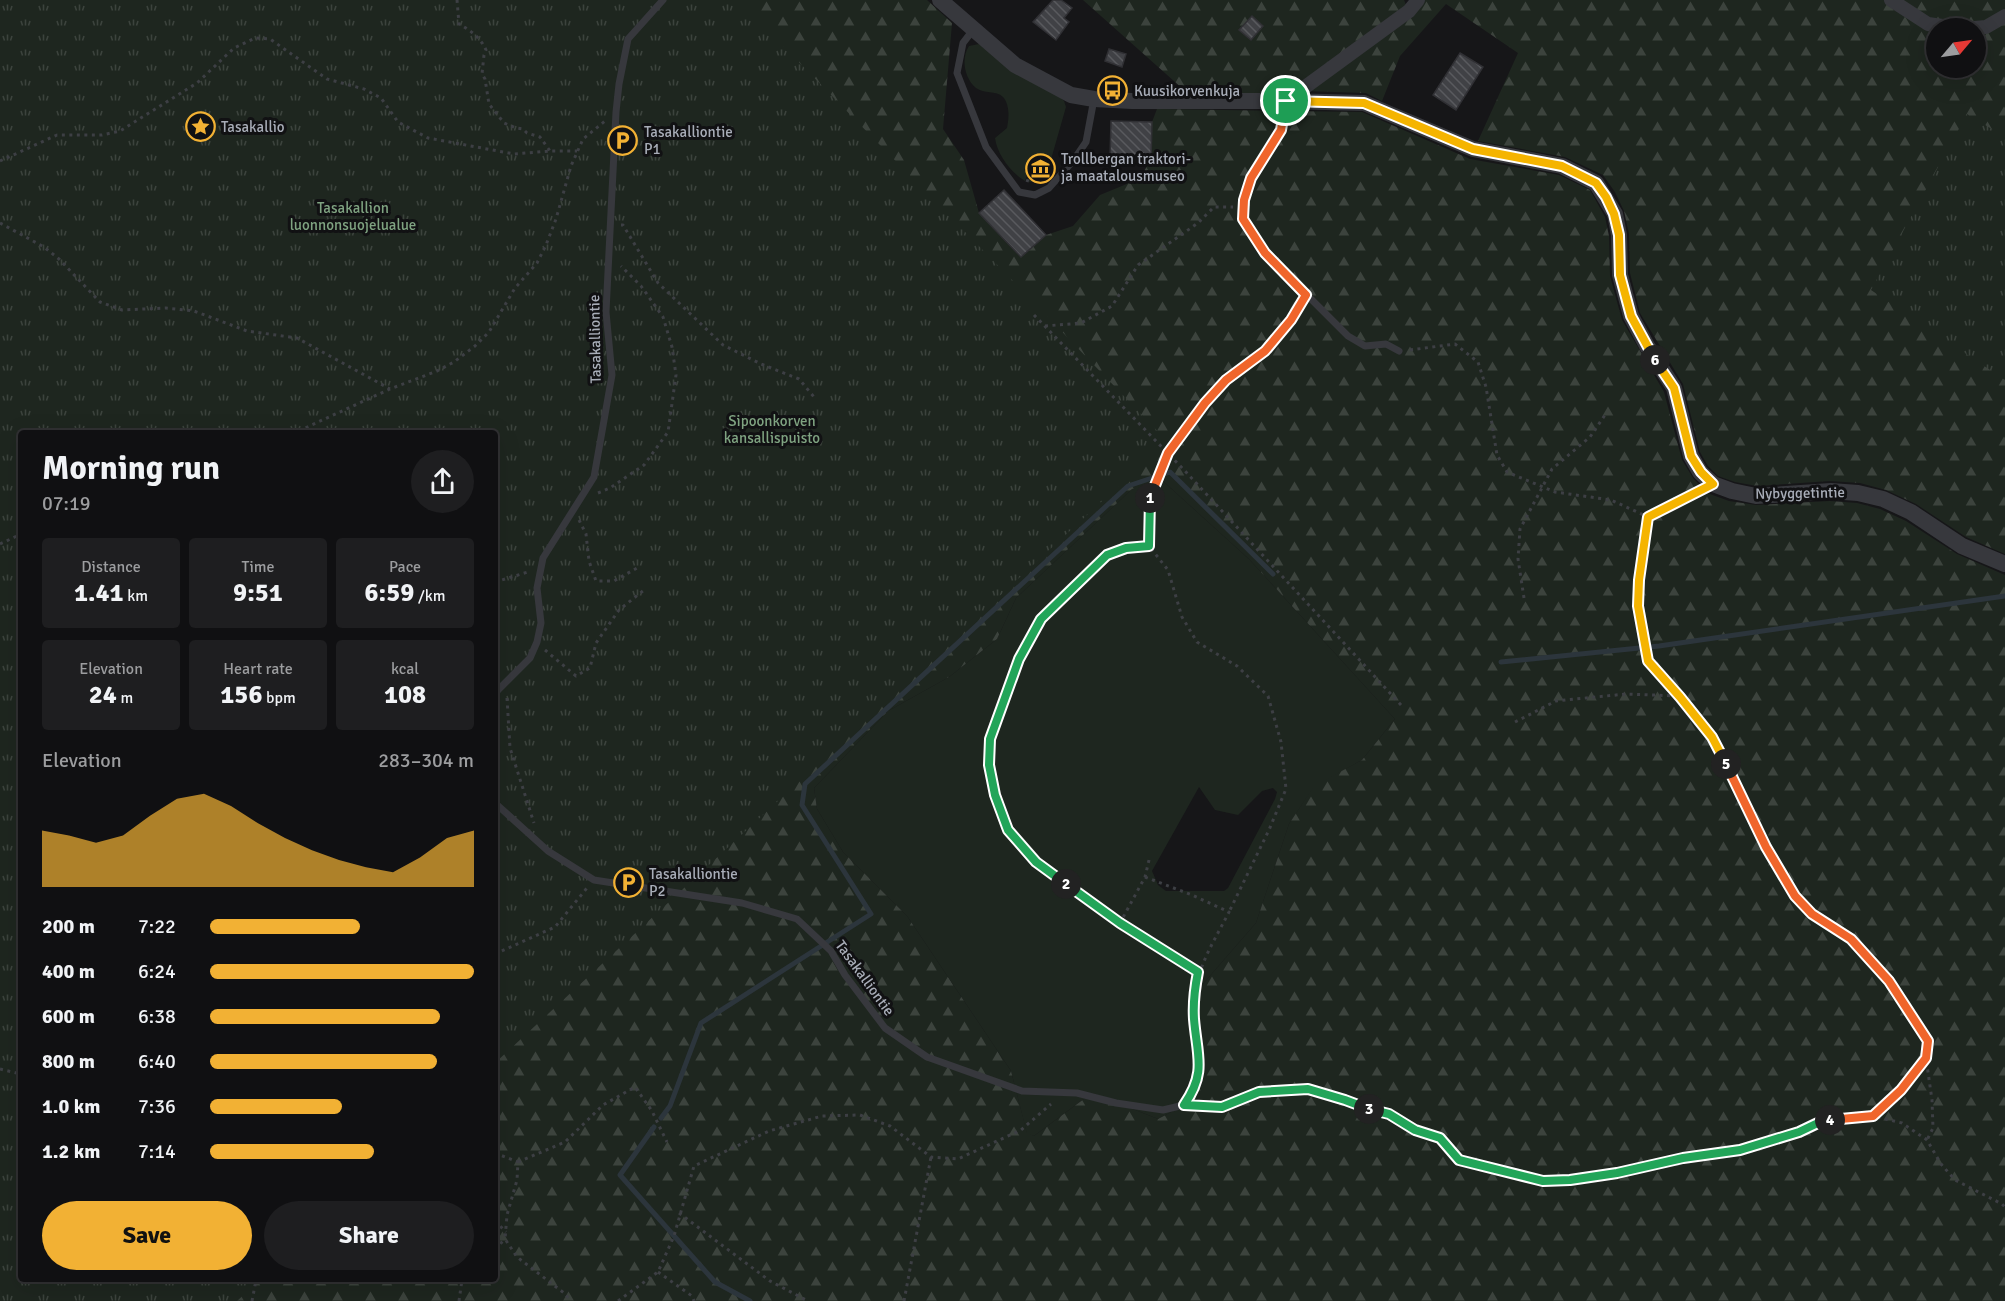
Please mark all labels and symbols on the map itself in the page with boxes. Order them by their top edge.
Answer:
north arrow [1926,18,1986,78]
bus stop icon: Kuusikorvenkuja [1097,75,1129,107]
pin [1260,75,1311,126]
place label: Kuusikorvenkuja [1134,82,1240,100]
place icon: Tasakallio [184,111,216,143]
place label: Tasakallio [221,118,285,136]
place label: Tasakalliontie P1 [644,123,733,158]
parking icon: Tasakalliontie P1 [607,125,639,157]
place label: Trollbergan traktori- ja maatalousmuseo [1061,150,1191,185]
museum icon: Trollbergan traktori- ja maatalousmuseo [1024,152,1056,184]
park label: Tasakallion luonnonsuojelualue [290,199,416,234]
street label: Tasakalliontie [585,294,605,384]
pin: 6 [1640,345,1670,375]
park label: Sipoonkorven kansallispuisto [724,412,820,447]
pin: 1 [1135,483,1165,513]
street label: Nybyggetintie [1755,483,1845,503]
pin: 5 [1711,749,1741,779]
place label: Tasakalliontie P2 [649,865,738,900]
parking icon: Tasakalliontie P2 [612,867,644,899]
pin: 2 [1051,869,1081,899]
street label: Tasakalliontie [832,937,898,1019]
pin: 3 [1354,1094,1384,1124]
pin: 4 [1815,1105,1845,1135]

